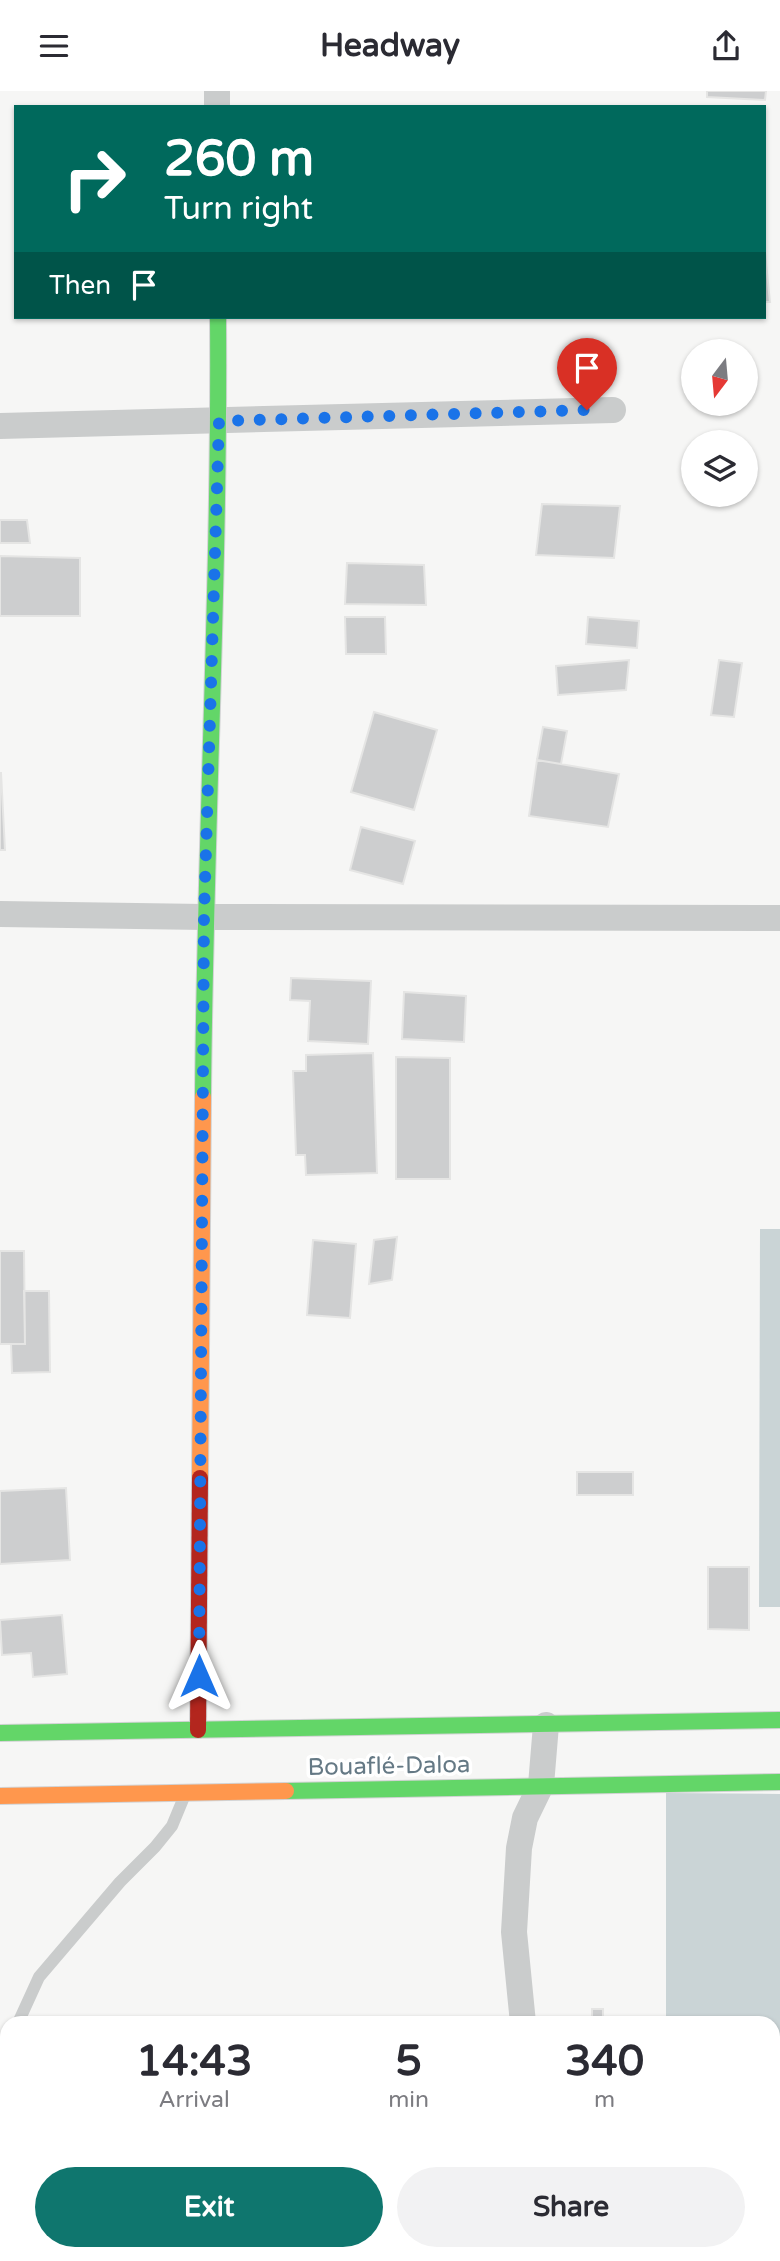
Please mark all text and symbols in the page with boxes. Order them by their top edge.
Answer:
icon: menu [35,27,73,65]
text: Headway [320,27,460,65]
icon: share [707,27,745,65]
text: 260 m [164,130,314,189]
icon: right [49,133,140,224]
text: Turn right [164,190,313,228]
icon: arrive [125,266,163,304]
text: Then [49,270,111,301]
pin [557,338,617,410]
north arrow [681,339,758,417]
map controls [681,339,758,507]
icon: arrive [568,349,606,387]
button: layers [681,430,758,507]
position arrow [162,1639,236,1713]
street label: Bouaflé-Daloa [307,1750,471,1782]
text: 14:43 [136,2036,252,2087]
text: 5 [395,2036,422,2087]
text: 340 [565,2036,644,2087]
text: Arrival [159,2086,230,2114]
text: min [388,2086,429,2114]
text: m [594,2086,615,2114]
button: Exit [35,2167,383,2247]
button: Share [397,2167,745,2247]

